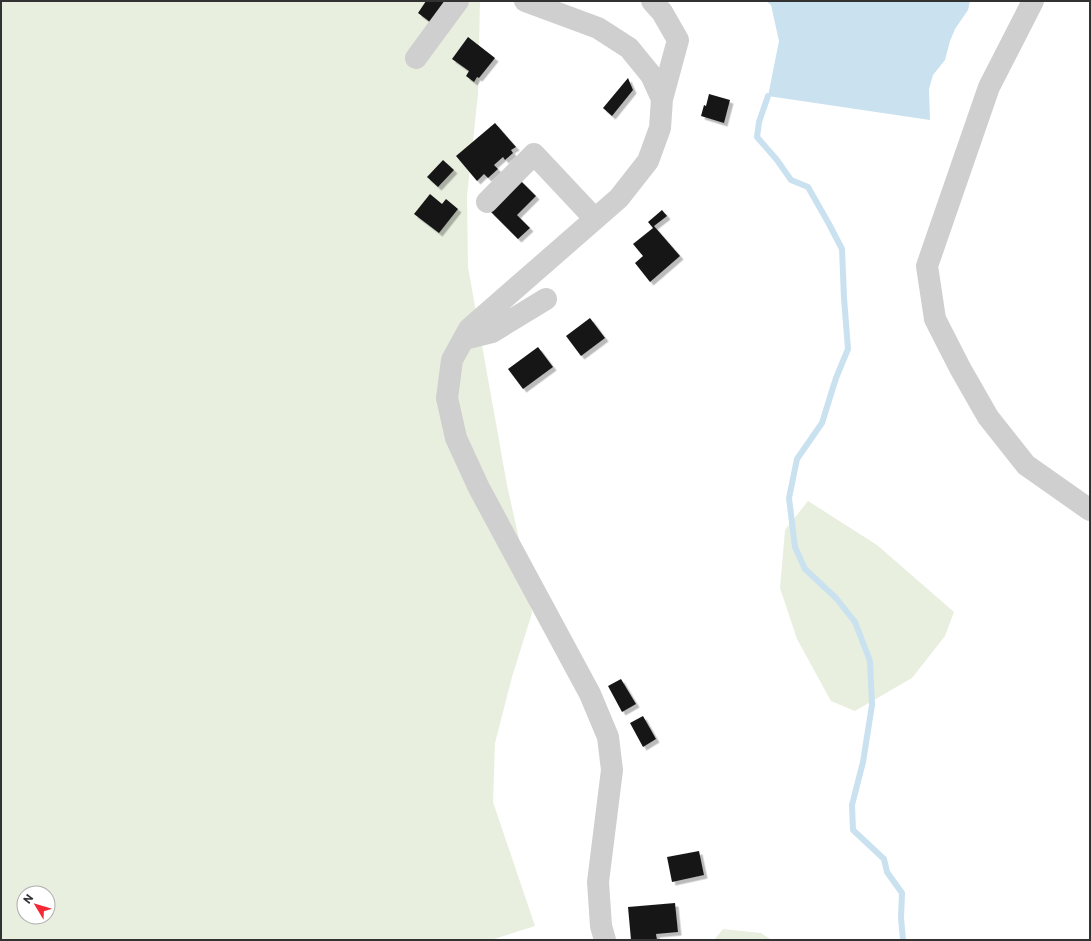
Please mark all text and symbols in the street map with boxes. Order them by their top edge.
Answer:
north arrow [16,885,56,925]
text: N [20,891,35,906]

